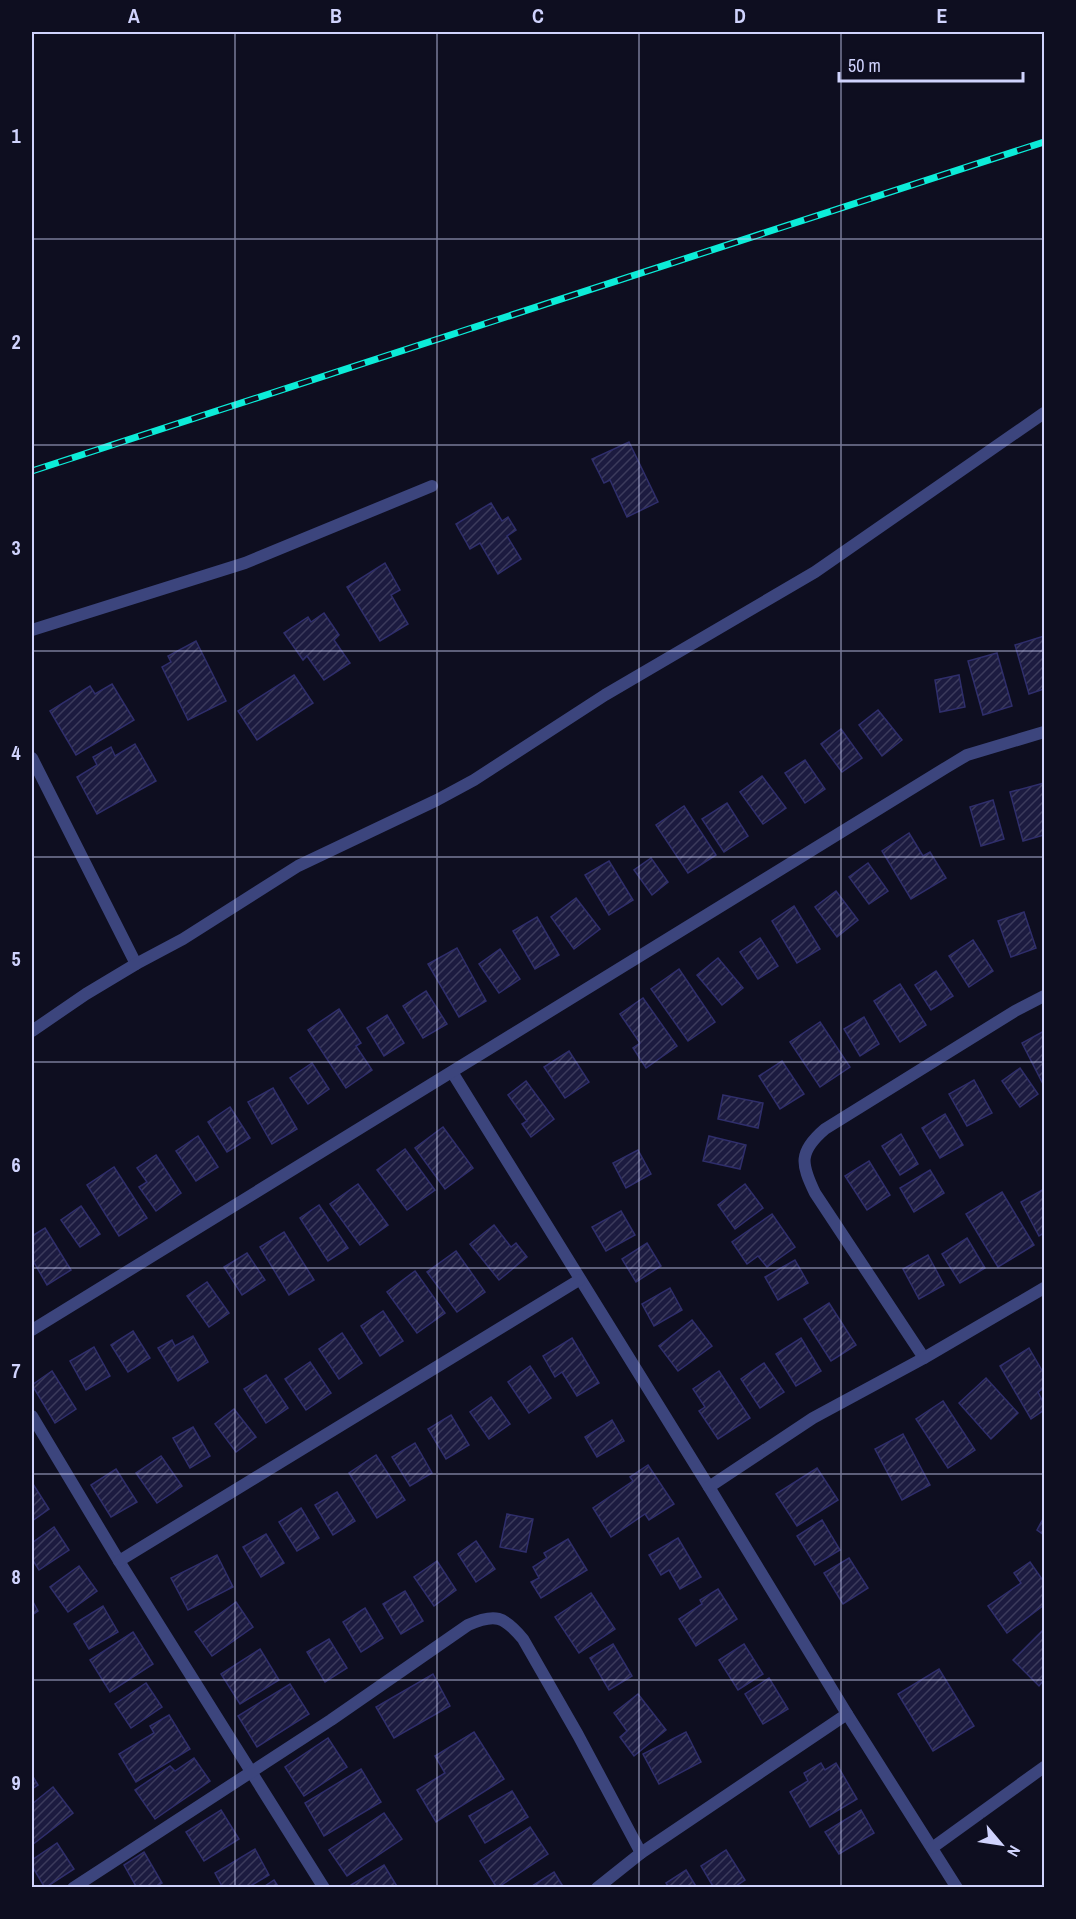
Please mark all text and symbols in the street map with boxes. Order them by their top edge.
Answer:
text: A [128,2,140,29]
text: B [330,2,342,29]
text: C [532,2,544,29]
text: D [734,2,746,29]
text: E [937,2,948,29]
scale bar [839,45,1024,83]
text: 50 m [848,53,881,78]
text: 1 [11,122,21,149]
text: 2 [11,328,21,355]
text: 3 [11,534,21,561]
text: 4 [11,739,21,766]
text: 5 [11,945,21,972]
text: 6 [11,1151,21,1178]
text: 7 [11,1357,21,1384]
text: 8 [11,1563,21,1590]
text: 9 [11,1769,21,1796]
north arrow [971,1814,1031,1874]
text: N [1002,1842,1026,1861]

